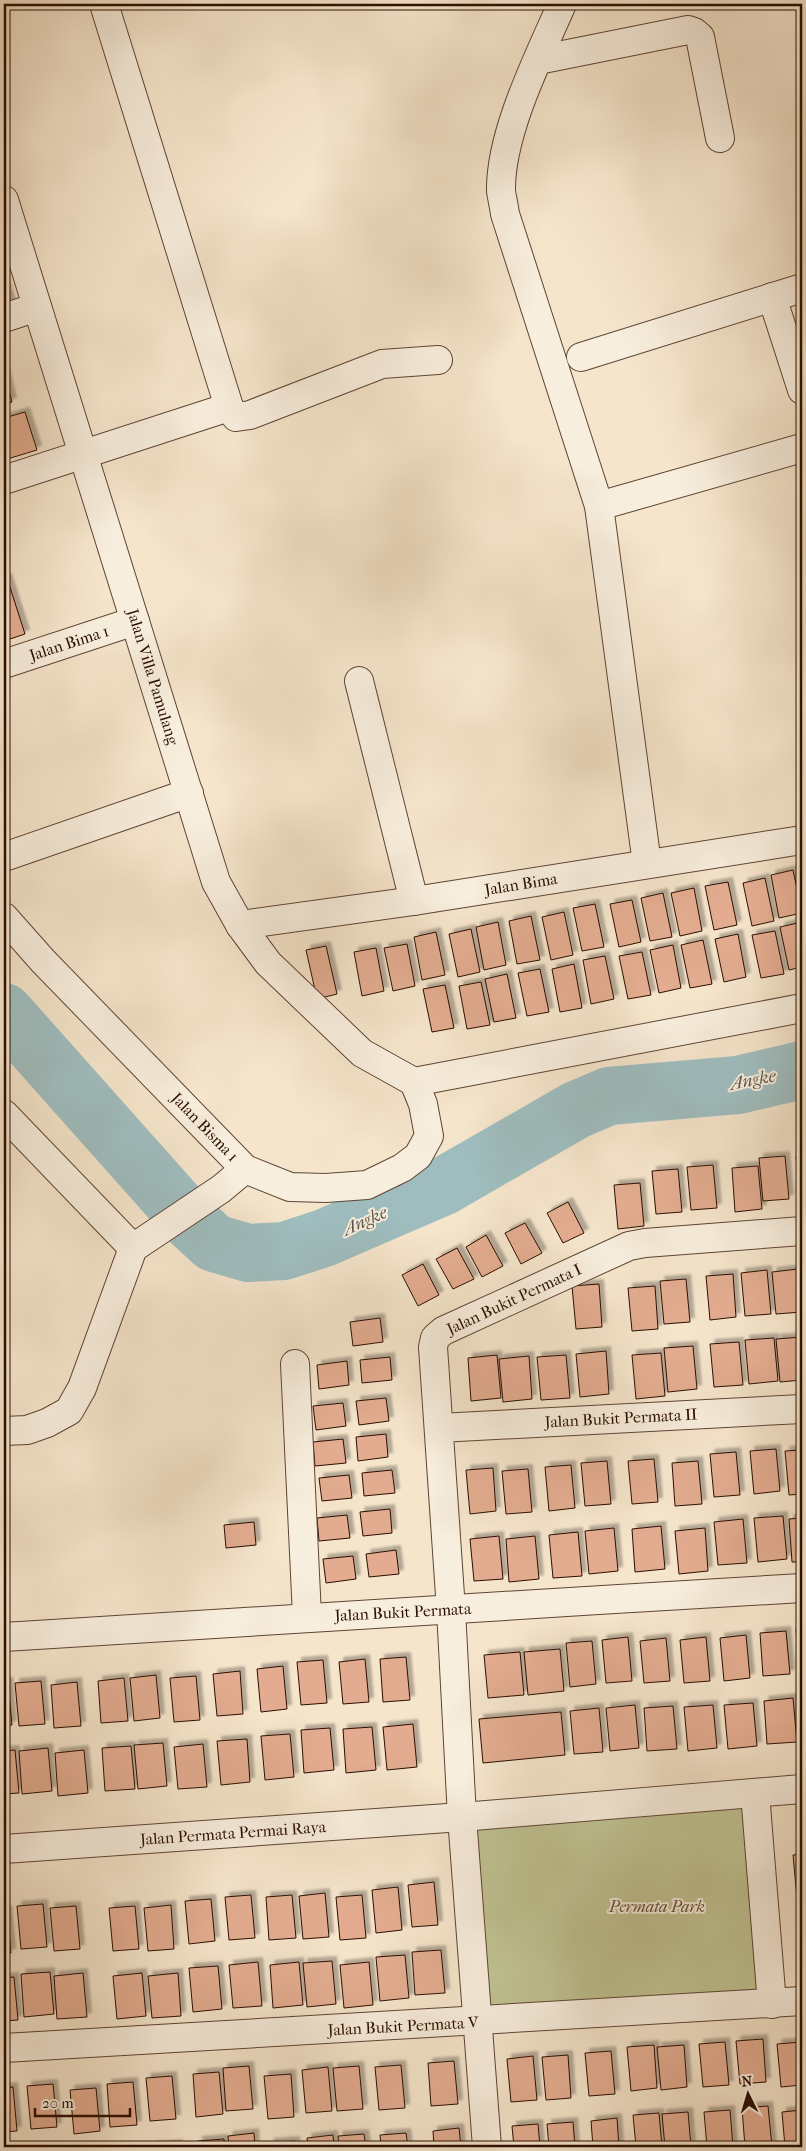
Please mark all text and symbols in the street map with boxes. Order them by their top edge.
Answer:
street label: Jalan Villa Pamulang [123,605,183,748]
street label: Jalan Bima 1 [25,621,111,665]
street label: Jalan Bima [481,869,559,899]
water label: Angke [726,1065,778,1095]
street label: Jalan Bisma 1 [166,1087,243,1165]
water label: Angke [338,1202,391,1241]
street label: Jalan Bukit Permata I [442,1259,584,1339]
street label: Jalan Bukit Permata II [542,1405,698,1432]
street label: Jalan Bukit Permata [332,1599,472,1625]
street label: Jalan Permata Permai Raya [137,1817,327,1849]
park label: Permata Park [608,1897,705,1916]
street label: Jalan Bukit Permata V [325,2013,479,2040]
north arrow [724,2068,774,2118]
text: N [741,2073,753,2090]
scale bar [35,2086,130,2118]
text: 20 m [42,2094,74,2112]

